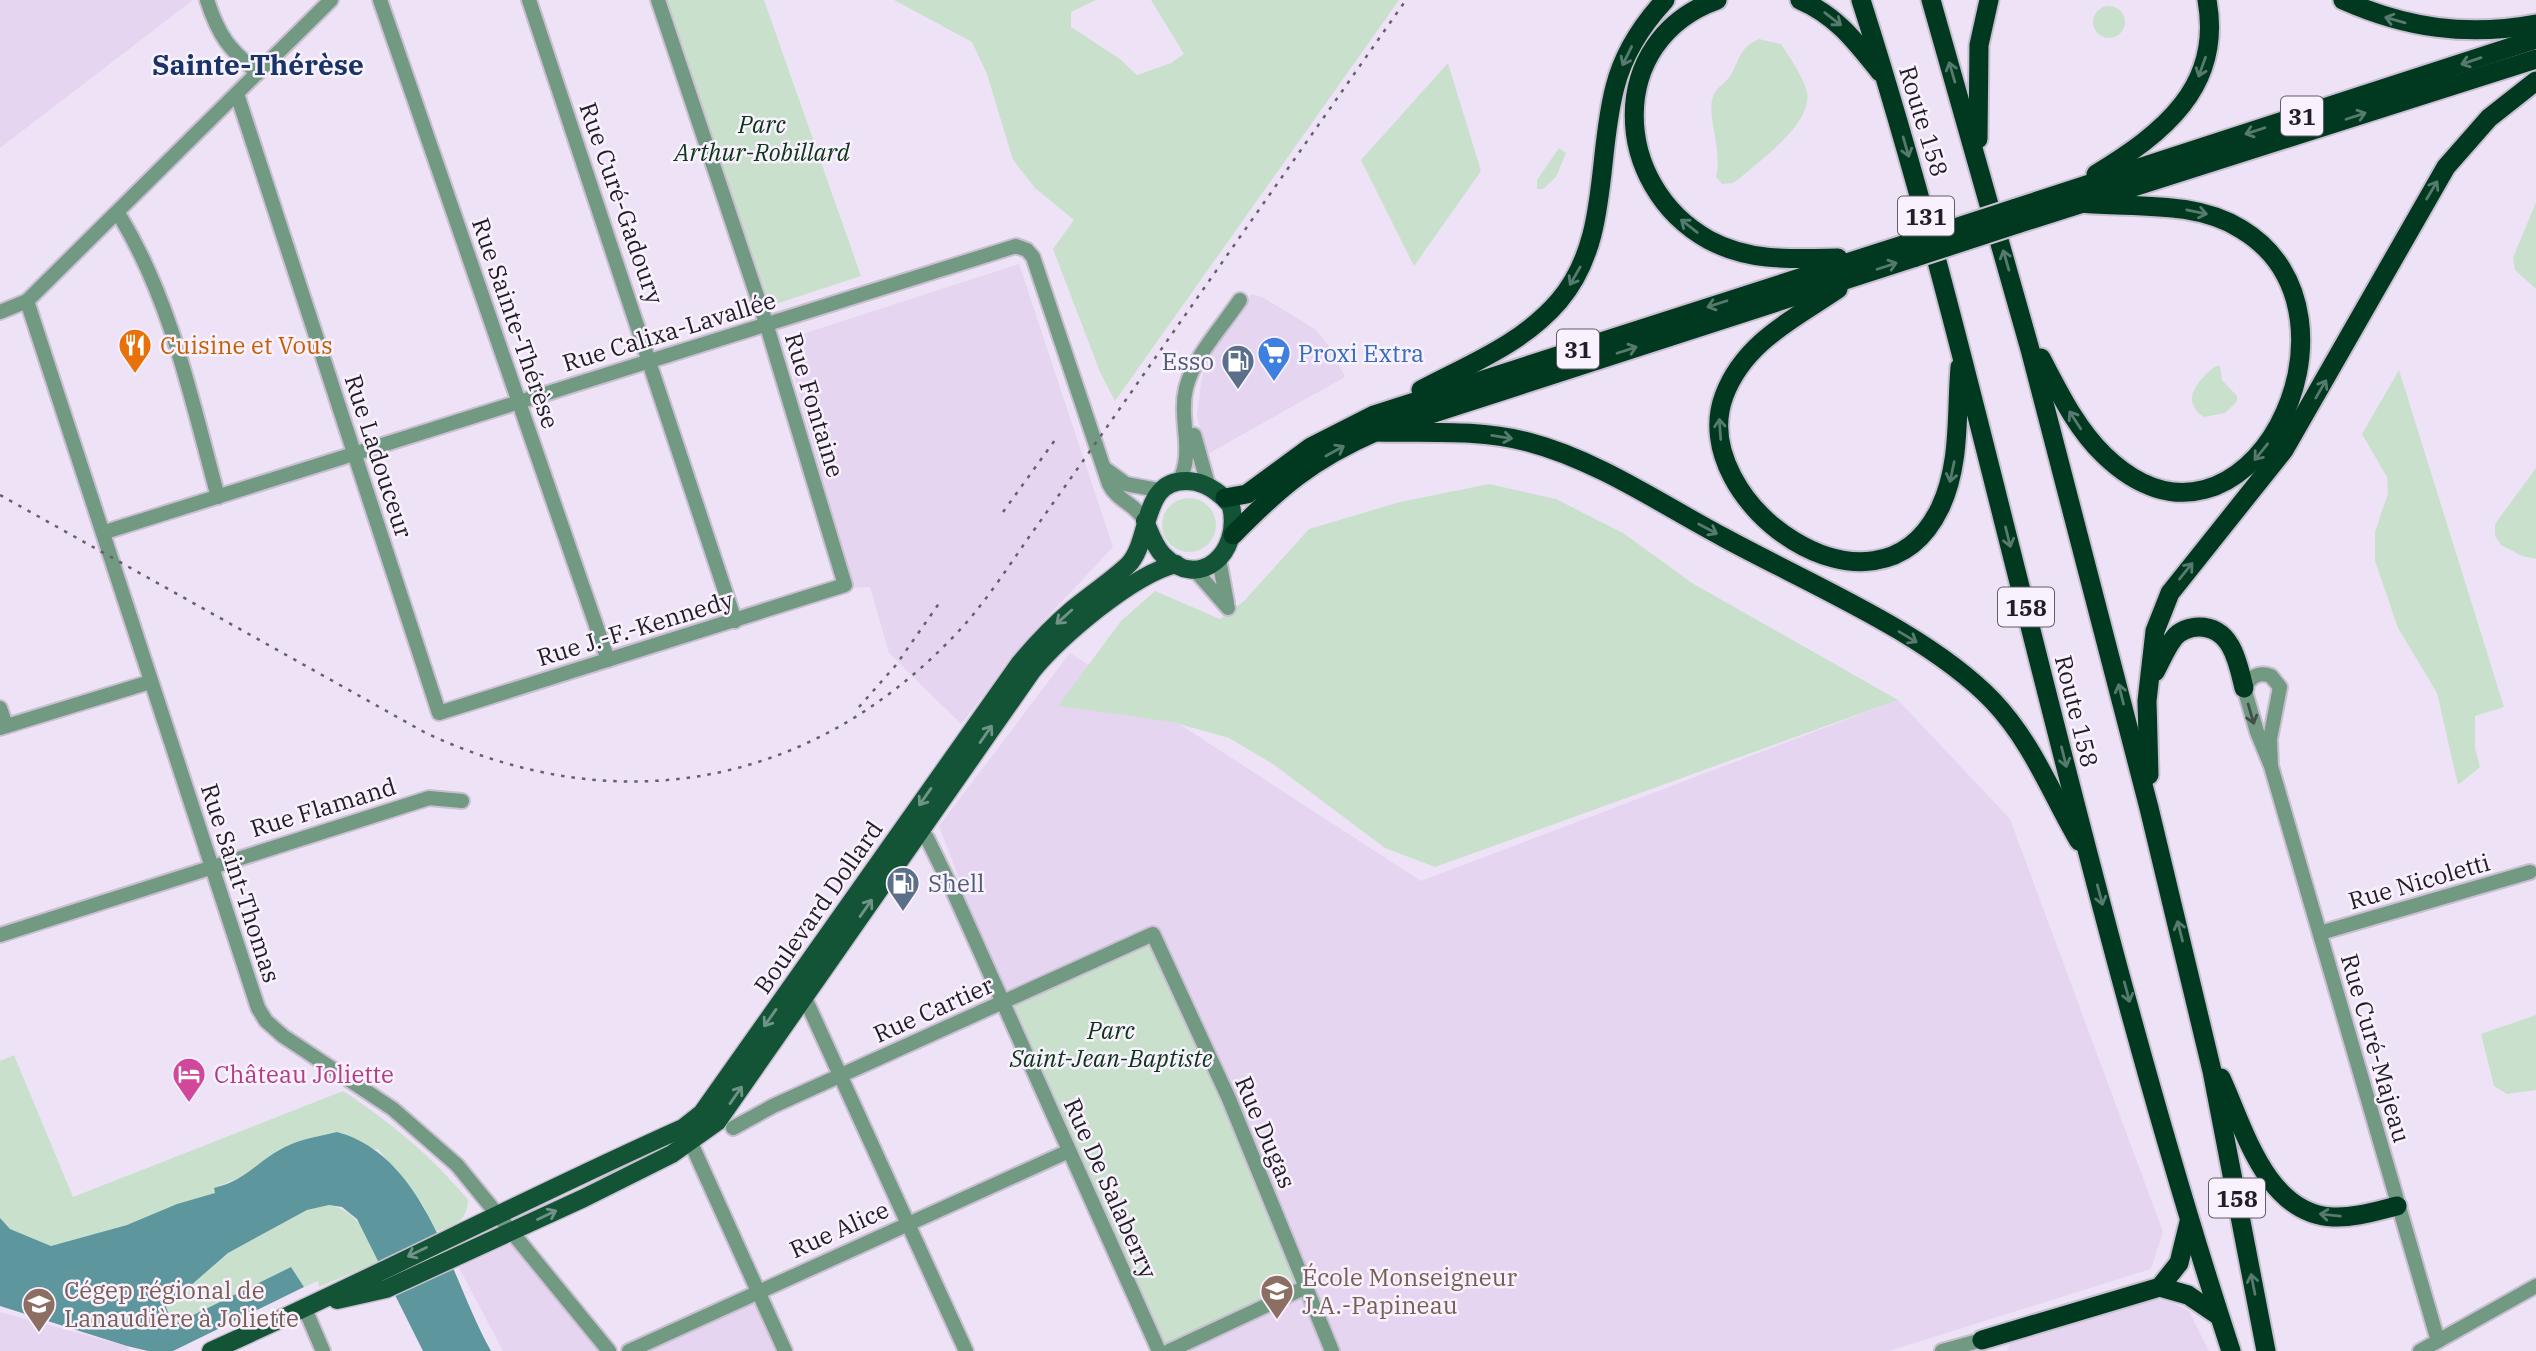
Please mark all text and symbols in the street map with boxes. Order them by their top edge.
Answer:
one-way arrow [1824,12,1842,27]
one-way arrow [2384,12,2406,25]
one-way arrow [1619,45,1633,66]
district label: Sainte-Thérèse [152,46,364,83]
one-way arrow [2195,55,2208,77]
one-way arrow [2461,56,2483,68]
one-way arrow [1945,61,1958,83]
street label: Route 158 [1892,62,1956,180]
road number: 31 [2281,97,2323,136]
street label: Rue Curé-Gadoury [572,98,672,308]
park label: Parc Arthur-Robillard [672,108,851,168]
one-way arrow [2345,108,2367,121]
one-way arrow [2244,125,2266,138]
one-way arrow [1901,135,1914,157]
one-way arrow [2425,181,2439,201]
road number: 131 [1898,196,1954,236]
one-way arrow [2186,206,2208,219]
street label: Rue Sainte-Thérèse [465,213,567,433]
one-way arrow [1681,219,1699,234]
one-way arrow [1998,249,2011,271]
one-way arrow [1875,259,1897,271]
one-way arrow [1568,266,1582,286]
street label: Rue Calixa-Lavallée [559,283,779,379]
one-way arrow [1706,299,1728,311]
restaurant icon: Cuisine et Vous [116,326,154,375]
place label: Cuisine et Vous [160,329,333,361]
street label: Rue Fontaine [778,329,852,481]
road number: 31 [1557,330,1599,368]
supermarket icon: Proxi Extra [1255,334,1293,383]
place label: Proxi Extra [1298,337,1424,369]
fuel station icon: Esso [1219,342,1257,391]
one-way arrow [1615,343,1637,355]
place label: Esso [1162,345,1214,377]
street label: Rue Ladouceur [337,370,421,542]
one-way arrow [2315,379,2328,400]
one-way arrow [2068,410,2082,430]
one-way arrow [1714,418,1727,441]
one-way arrow [1490,431,1512,444]
one-way arrow [2254,442,2269,460]
one-way arrow [1325,444,1345,458]
one-way arrow [1944,460,1957,482]
one-way arrow [1697,523,1718,537]
one-way arrow [2002,525,2015,548]
one-way arrow [2178,563,2193,581]
street label: Rue J.-F.-Kennedy [533,583,737,673]
road number: 158 [1998,587,2054,626]
one-way arrow [1056,609,1073,626]
one-way arrow [1898,631,1918,645]
street label: Route 158 [2048,652,2106,770]
one-way arrow [2114,683,2127,706]
one-way arrow [2245,702,2258,724]
one-way arrow [979,725,993,744]
one-way arrow [2058,745,2071,768]
street label: Rue Flamand [246,770,400,844]
street label: Rue Saint-Thomas [194,779,288,987]
one-way arrow [918,787,932,806]
street label: Boulevard Dollard [746,814,890,1000]
street label: Rue Nicoletti [2345,846,2493,916]
fuel station icon: Shell [884,864,922,913]
place label: Shell [928,867,984,899]
one-way arrow [2095,883,2108,905]
one-way arrow [858,899,873,918]
one-way arrow [2172,920,2186,943]
street label: Rue Curé-Majeau [2334,950,2418,1146]
street label: Rue Cartier [868,968,998,1050]
one-way arrow [2121,981,2134,1003]
one-way arrow [763,1008,777,1027]
park label: Parc Saint-Jean-Baptiste [1009,1014,1213,1074]
hotel icon: Château Joliette [170,1055,208,1104]
place label: Château Joliette [214,1058,394,1090]
street label: Rue Dugas [1228,1071,1304,1193]
one-way arrow [729,1086,743,1105]
street label: Rue De Salaberry [1057,1093,1165,1283]
road number: 158 [2209,1178,2265,1218]
street label: Rue Alice [784,1193,894,1265]
one-way arrow [536,1208,558,1221]
one-way arrow [2319,1208,2342,1221]
one-way arrow [407,1246,428,1260]
place label: École Monseigneur J.A.-Papineau [1302,1261,1518,1321]
school or university icon: École Monseigneur J.A.-Papineau [1258,1272,1296,1321]
one-way arrow [2246,1273,2260,1296]
place label: Cégep régional de Lanaudière à Joliette [64,1274,299,1334]
school or university icon: Cégep régional de Lanaudière à Joliette [20,1285,58,1334]

